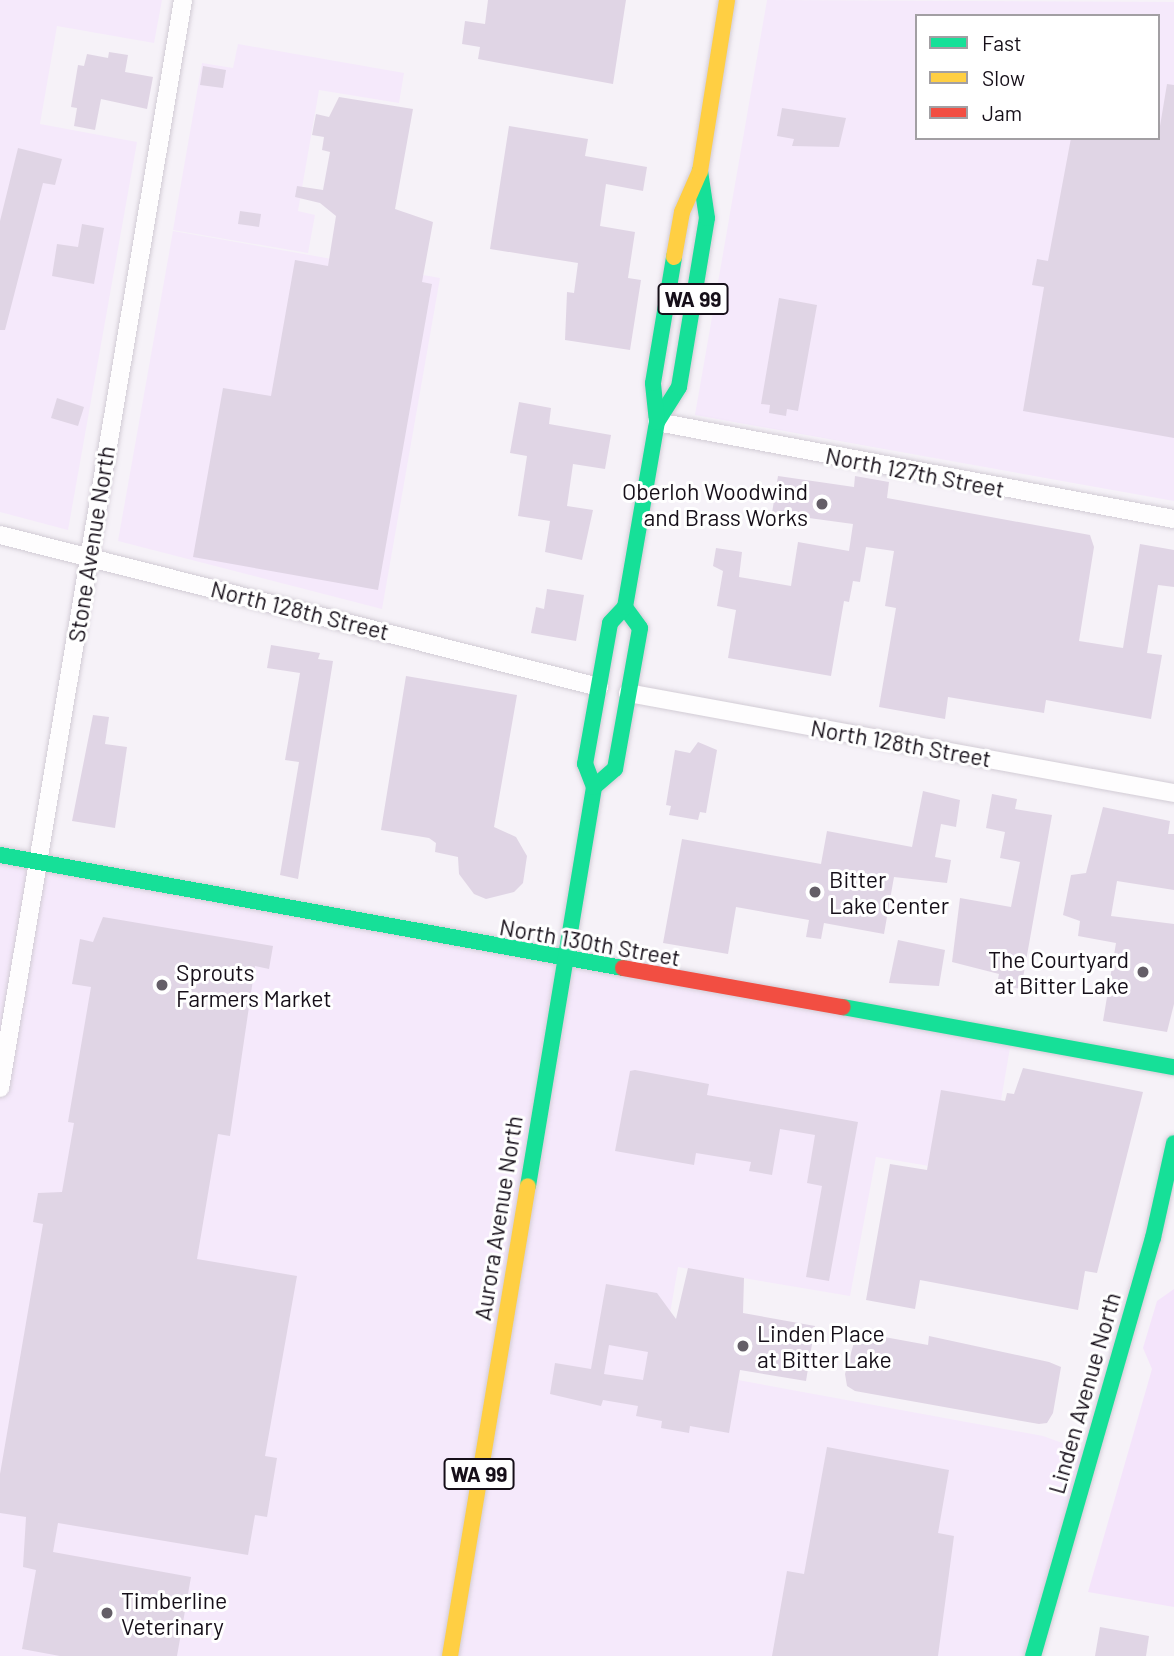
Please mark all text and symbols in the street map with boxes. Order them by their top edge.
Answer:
legend [915,14,1160,140]
text: Fast [982,30,1022,55]
text: Slow [982,65,1025,90]
text: Jam [982,100,1022,125]
road number: WA 99 [656,282,730,316]
street label: North 127th Street [823,441,1007,503]
street label: Stone Avenue North [62,444,120,644]
place label: Oberloh Woodwind and Brass Works [622,477,808,531]
marker: Oberloh Woodwind and Brass Works [814,496,830,512]
street label: North 128th Street [208,575,392,645]
street label: North 128th Street [809,714,993,772]
place label: Bitter Lake Center [829,865,949,919]
marker: Bitter Lake Center [807,884,823,900]
street label: North 130th Street [497,913,683,971]
place label: The Courtyard at Bitter Lake [988,945,1129,999]
place label: Sprouts Farmers Market [176,958,332,1012]
marker: The Courtyard at Bitter Lake [1135,964,1151,980]
marker: Sprouts Farmers Market [154,977,170,993]
street label: Aurora Avenue North [468,1114,528,1322]
street label: Linden Avenue North [1042,1289,1126,1497]
place label: Linden Place at Bitter Lake [757,1319,892,1373]
marker: Linden Place at Bitter Lake [735,1338,751,1354]
road number: WA 99 [442,1456,516,1492]
place label: Timberline Veterinary [121,1586,227,1640]
marker: Timberline Veterinary [99,1605,115,1621]

